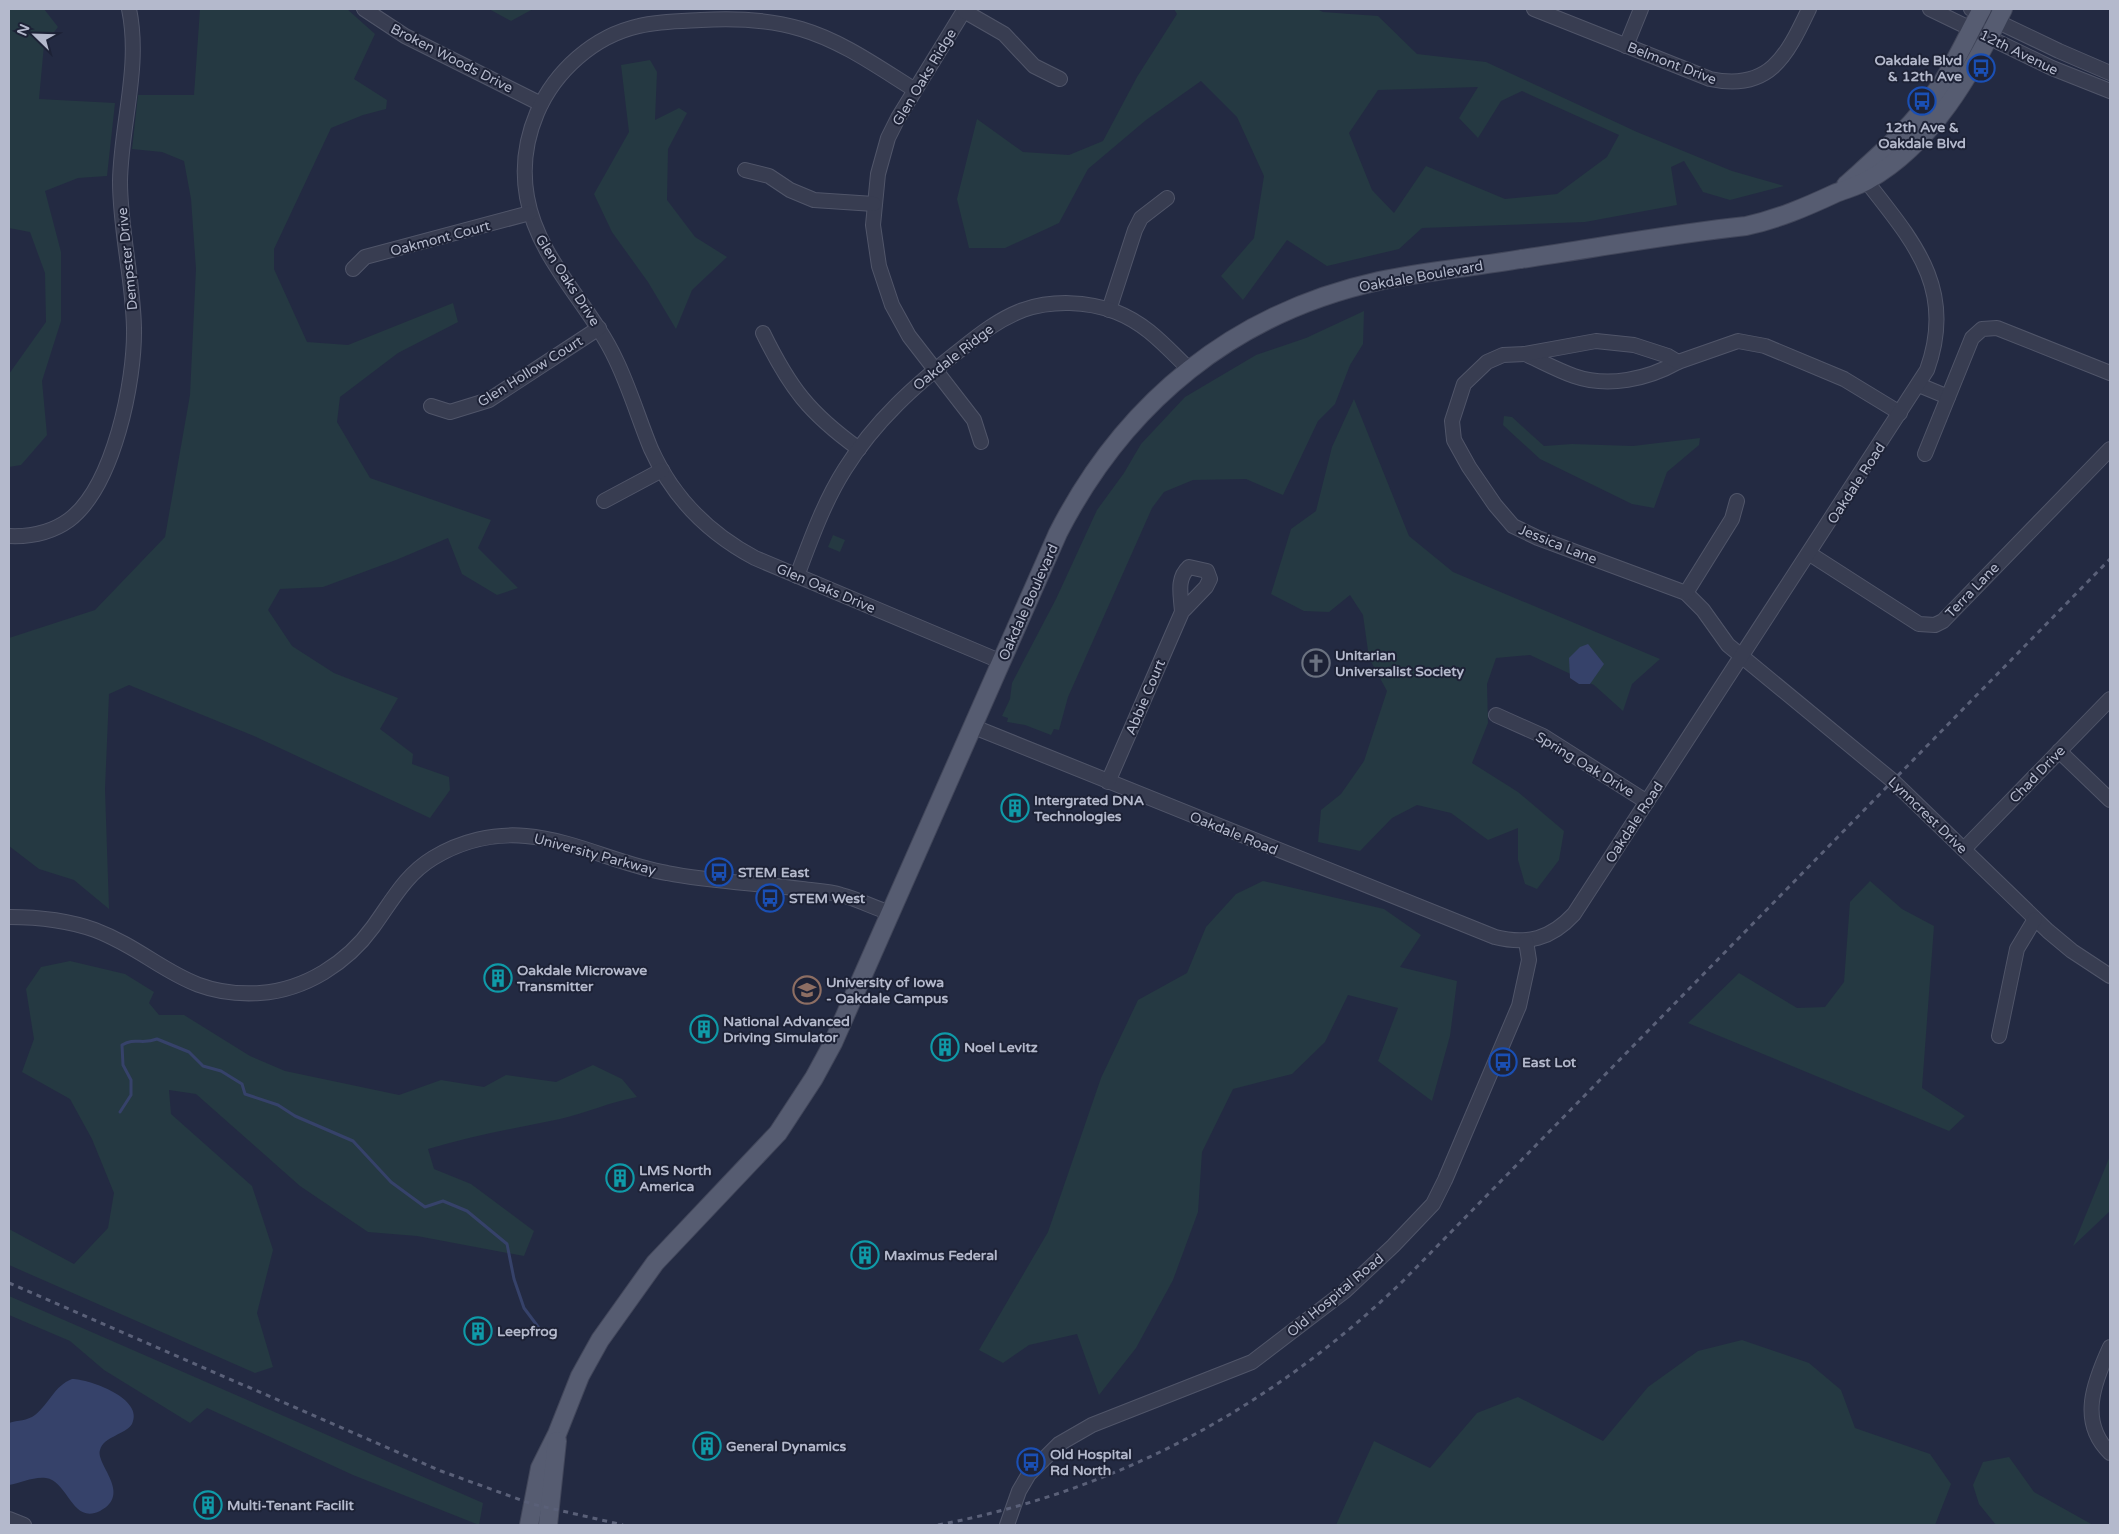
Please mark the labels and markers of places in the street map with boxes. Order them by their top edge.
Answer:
place label: Oakdale Blvd & 12th Ave [1874,52,1962,85]
bus stop icon: Oakdale Blvd & 12th Ave [1966,53,1996,83]
bus stop icon: 12th Ave & Oakdale Blvd [1907,86,1937,116]
place label: 12th Ave & Oakdale Blvd [1878,119,1966,152]
place label: Unitarian Universalist Society [1335,647,1464,680]
church icon: Unitarian Universalist Society [1301,648,1331,678]
place label: Intergrated DNA Technologies [1033,792,1145,825]
building icon: Intergrated DNA Technologies [1000,793,1030,823]
bus stop icon: STEM East [704,857,734,887]
place label: STEM East [738,864,810,881]
bus stop icon: STEM West [755,883,785,913]
place label: STEM West [789,890,866,907]
place label: Oakdale Microwave Transmitter [516,962,647,995]
building icon: Oakdale Microwave Transmitter [483,963,513,993]
place label: University of Iowa - Oakdale Campus [826,974,949,1007]
school or university icon: University of Iowa - Oakdale Campus [792,975,822,1005]
place label: National Advanced Driving Simulator [723,1013,850,1046]
building icon: National Advanced Driving Simulator [689,1014,719,1044]
building icon: Noel Levitz [930,1032,960,1062]
place label: Noel Levitz [964,1039,1038,1056]
bus stop icon: East Lot [1488,1047,1518,1077]
place label: East Lot [1522,1054,1577,1071]
place label: LMS North America [639,1162,712,1195]
building icon: LMS North America [605,1163,635,1193]
building icon: Maximus Federal [850,1240,880,1270]
place label: Maximus Federal [884,1247,997,1264]
building icon: Leepfrog [463,1316,493,1346]
place label: Leepfrog [497,1323,558,1340]
building icon: General Dynamics [692,1431,722,1461]
place label: General Dynamics [726,1438,847,1455]
place label: Old Hospital Rd North [1050,1446,1132,1479]
bus stop icon: Old Hospital Rd North [1016,1447,1046,1477]
building icon: Multi-Tenant Facilit [193,1490,223,1520]
place label: Multi-Tenant Facilit [227,1497,355,1514]

